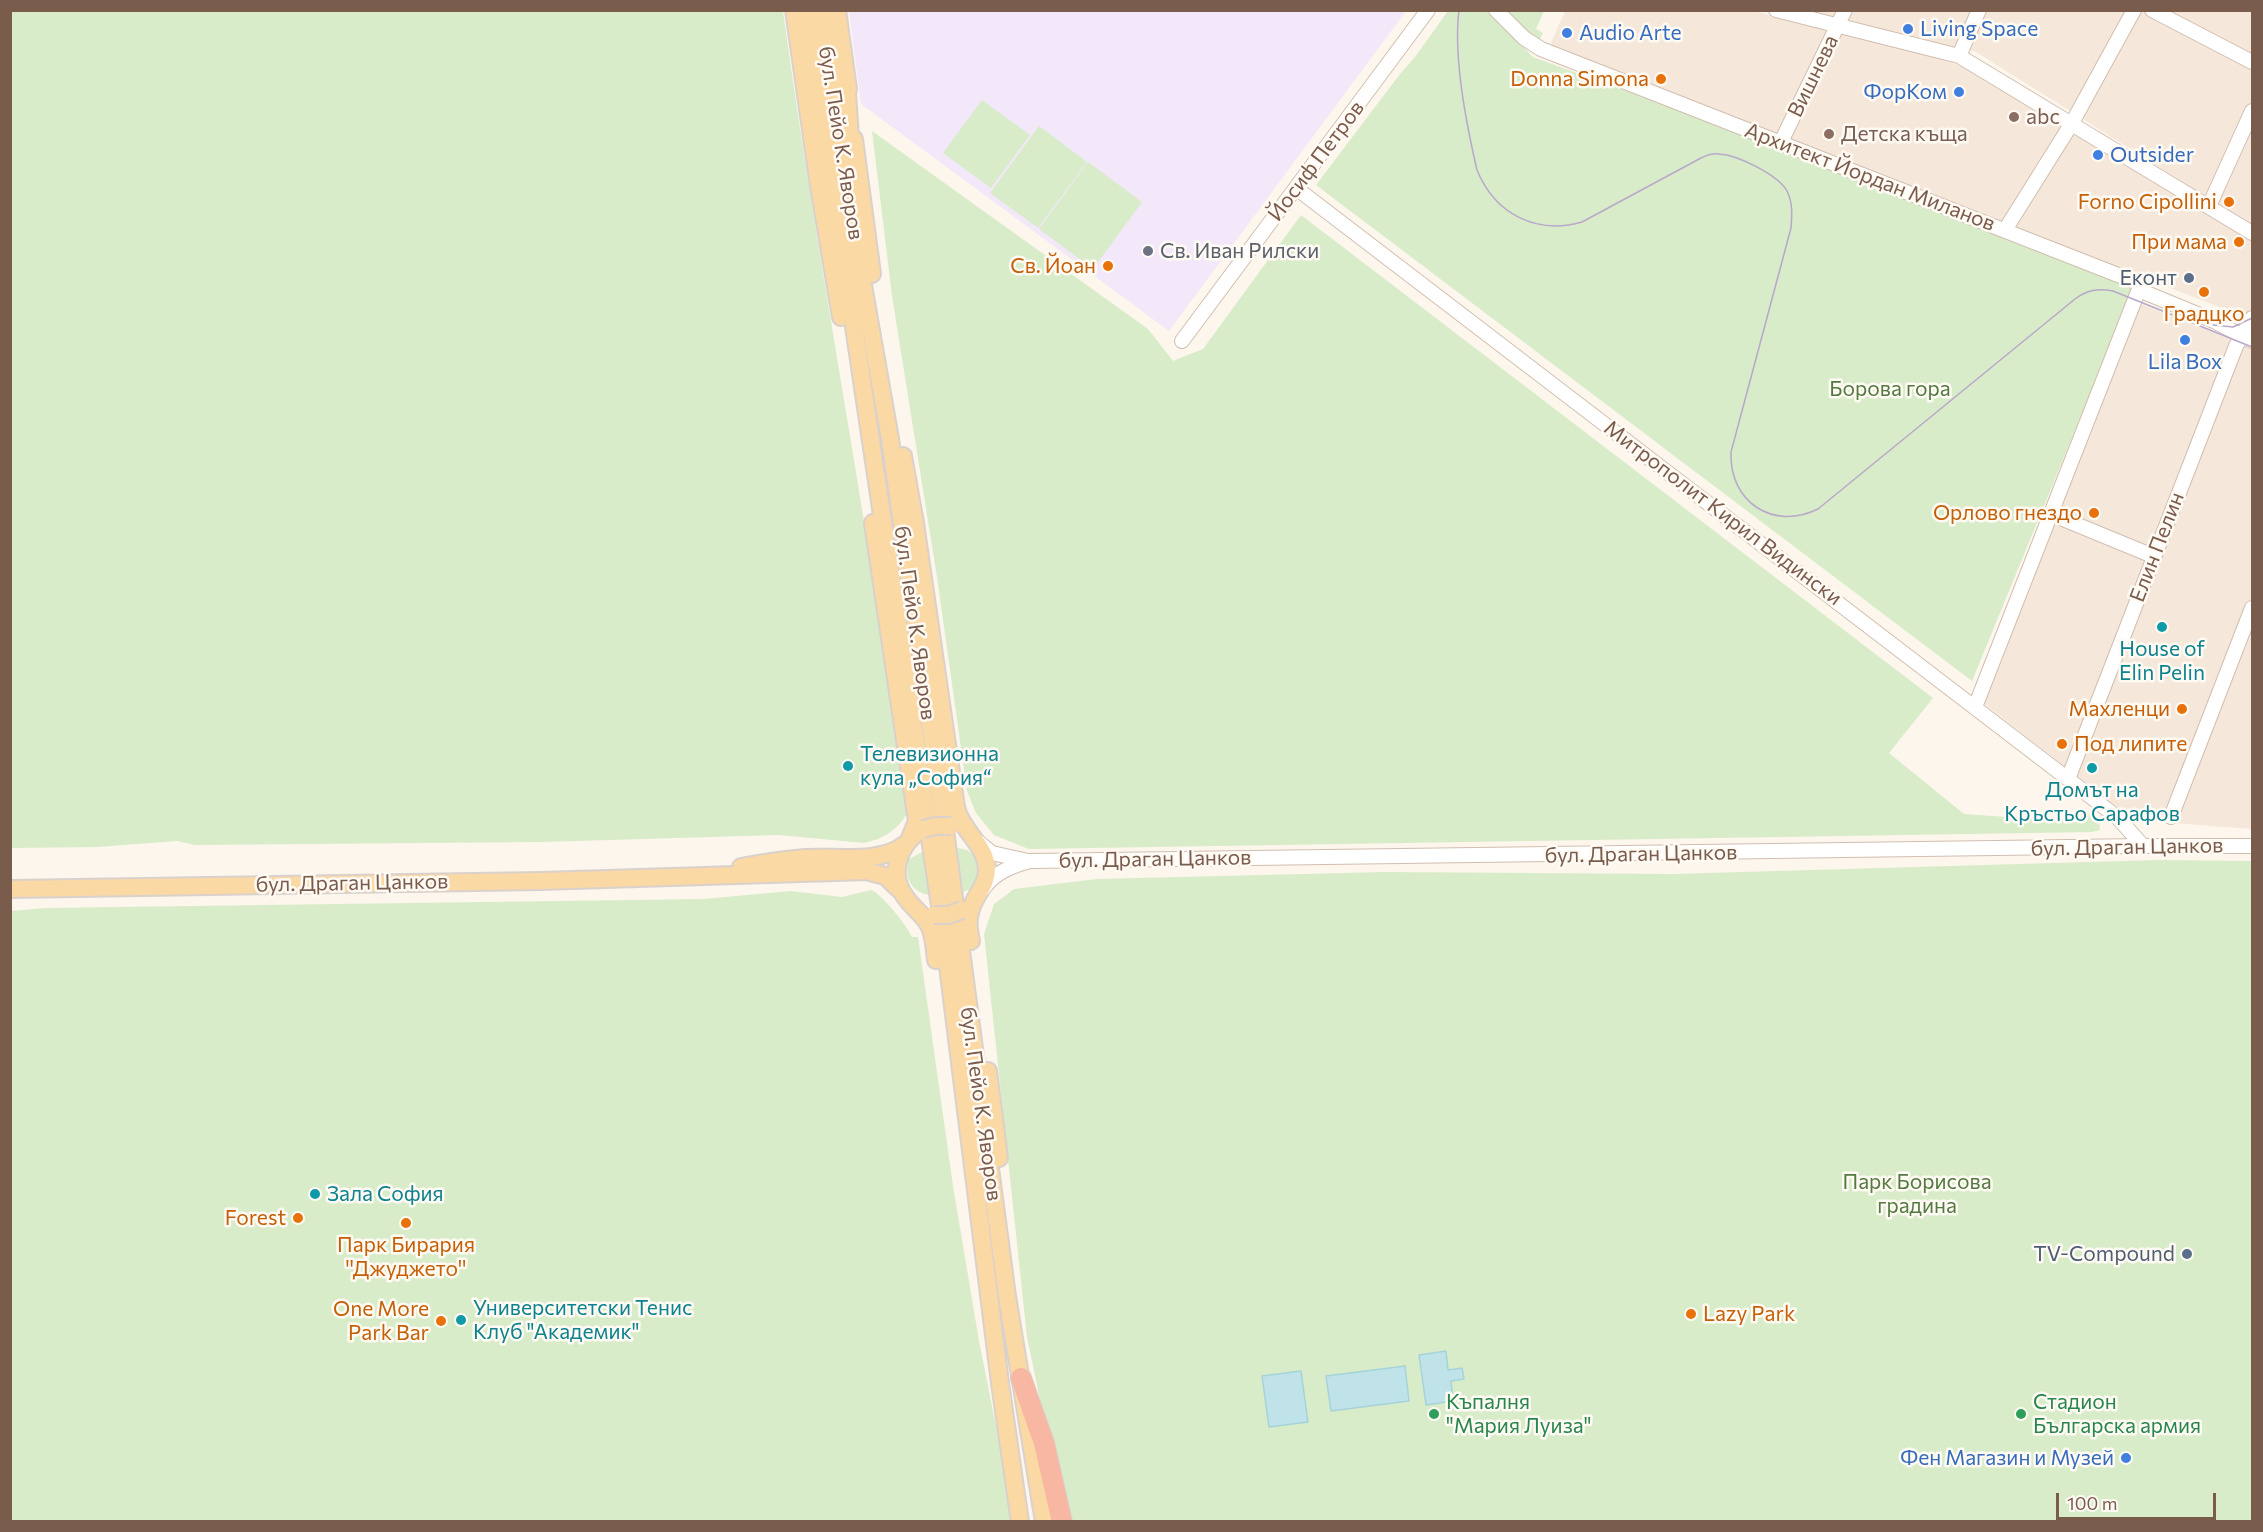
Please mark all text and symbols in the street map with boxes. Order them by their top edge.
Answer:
place label: Living Space [1920,16,2038,42]
place label: Audio Arte [1579,20,1682,46]
marker: Living Space [1901,22,1915,36]
marker: Audio Arte [1560,26,1574,40]
street label: Вишнева [1782,31,1844,121]
street label: бул. Пейо К. Яворов [813,44,869,242]
place label: Donna Simona [1510,66,1649,92]
marker: Donna Simona [1654,72,1668,86]
place label: ФорКом [1863,79,1947,105]
marker: ФорКом [1952,85,1966,99]
street label: Йосиф Петров [1263,96,1369,226]
place label: abc [2026,104,2060,130]
marker: abc [2007,110,2021,124]
street label: Архитект Йордан Миланов [1741,118,1999,236]
place label: Детска къща [1841,121,1968,147]
marker: Детска къща [1822,127,1836,141]
place label: Outsider [2110,142,2194,168]
marker: Outsider [2091,148,2105,162]
place label: Forno Cipollini [2078,189,2217,215]
marker: Forno Cipollini [2222,195,2236,209]
place label: При мама [2131,229,2227,255]
marker: При мама [2232,235,2246,249]
place label: Св. Иван Рилски [1160,238,1319,264]
marker: Св. Иван Рилски [1141,244,1155,258]
place label: Св. Йоан [1010,253,1096,279]
marker: Св. Йоан [1101,259,1115,273]
place label: Еконт [2119,265,2177,291]
marker: Еконт [2182,271,2196,285]
marker: Градцко [2197,285,2211,299]
place label: Градцко [2163,301,2245,327]
marker: Lila Box [2178,333,2192,347]
place label: Lila Box [2148,349,2222,375]
park label: Борова гора [1829,376,1951,402]
street label: Митрополит Кирил Видински [1599,415,1847,611]
street label: Елин Пелин [2125,489,2189,605]
place label: Орлово гнездо [1933,500,2082,526]
marker: Орлово гнездо [2087,506,2101,520]
street label: бул. Пейо К. Яворов [889,524,941,722]
marker: House of Elin Pelin [2155,620,2169,634]
place label: House of Elin Pelin [2119,636,2205,686]
place label: Махленци [2069,696,2170,722]
marker: Махленци [2175,702,2189,716]
place label: Под липите [2074,731,2187,757]
marker: Под липите [2055,737,2069,751]
place label: Телевизионна кула „София“ [860,741,999,791]
marker: Телевизионна кула „София“ [841,759,855,773]
marker: Домът на Кръстьо Сарафов [2085,761,2099,775]
place label: Домът на Кръстьо Сарафов [2004,777,2180,827]
street label: бул. Драган Цанков [2030,833,2224,861]
street label: бул. Драган Цанков [1544,840,1738,868]
street label: бул. Драган Цанков [1058,845,1252,873]
street label: бул. Драган Цанков [255,869,449,897]
street label: бул. Пейо К. Яворов [955,1005,1007,1203]
park label: Парк Борисова градина [1842,1169,1992,1219]
place label: Зала София [327,1181,444,1207]
marker: Зала София [308,1187,322,1201]
place label: Forest [225,1205,286,1231]
marker: Forest [291,1211,305,1225]
marker: Парк Бирария ''Джуджето'' [399,1216,413,1230]
place label: Парк Бирария ''Джуджето'' [337,1232,475,1282]
place label: TV-Compound [2033,1241,2175,1267]
marker: TV-Compound [2180,1247,2194,1261]
place label: Университетски Тенис Клуб "Академик" [473,1295,692,1345]
place label: One More Park Bar [333,1296,429,1346]
place label: Lazy Park [1703,1301,1795,1327]
marker: Lazy Park [1684,1307,1698,1321]
marker: Университетски Тенис Клуб "Академик" [454,1313,468,1327]
marker: One More Park Bar [434,1314,448,1328]
place label: Къпалня "Мария Луиза" [1446,1389,1591,1439]
place label: Стадион Българска армия [2033,1389,2201,1439]
marker: Къпалня "Мария Луиза" [1427,1407,1441,1421]
marker: Стадион Българска армия [2014,1407,2028,1421]
place label: Фен Магазин и Музей [1900,1445,2114,1471]
marker: Фен Магазин и Музей [2119,1451,2133,1465]
scale bar [2059,1481,2220,1519]
text: 100 m [2067,1492,2117,1514]

